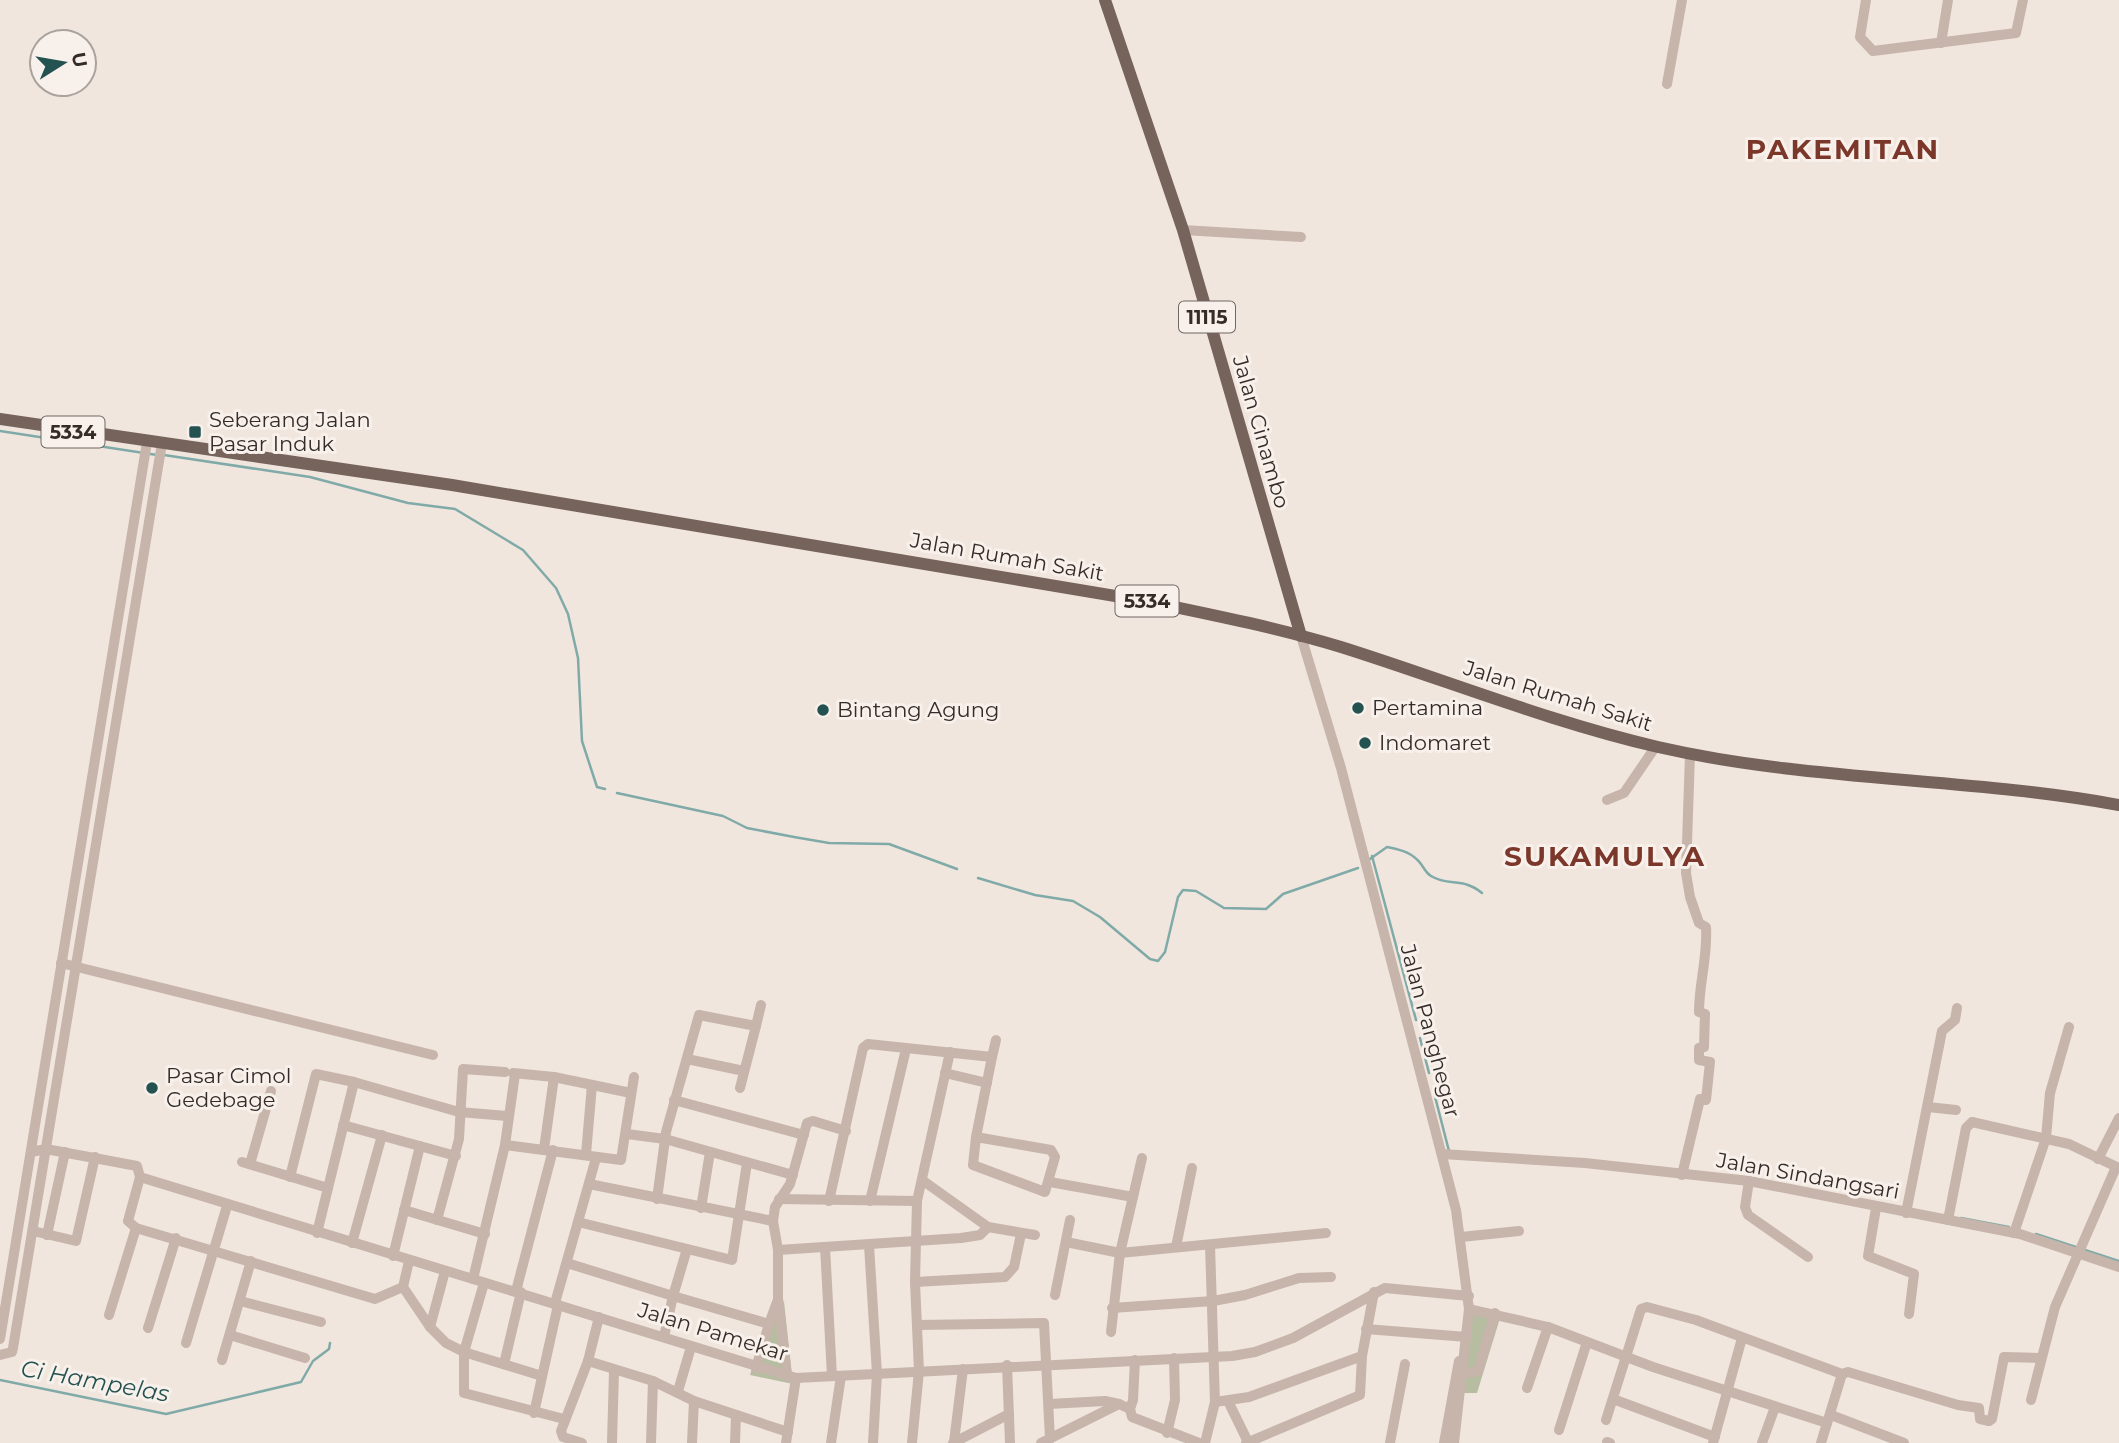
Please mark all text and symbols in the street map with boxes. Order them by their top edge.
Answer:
north arrow [28,28,98,98]
text: U [66,50,92,69]
district label: PAKEMITAN [1746,132,1940,166]
road number: 11115 [1179,302,1235,332]
street label: Jalan Cinambo [1227,352,1295,511]
place label: Seberang Jalan Pasar Induk [209,407,371,456]
road number: 5334 [42,416,104,448]
marker: Seberang Jalan Pasar Induk [187,424,203,440]
street label: Jalan Rumah Sakit [907,527,1106,586]
road number: 5334 [1116,586,1178,616]
street label: Jalan Rumah Sakit [1460,655,1656,736]
place label: Pertamina [1372,695,1483,720]
place label: Bintang Agung [837,697,999,722]
marker: Pertamina [1350,700,1366,716]
marker: Bintang Agung [815,702,831,718]
place label: Indomaret [1379,730,1491,755]
marker: Indomaret [1357,735,1373,751]
district label: SUKAMULYA [1504,839,1706,873]
street label: Jalan Panghegar [1395,940,1466,1120]
place label: Pasar Cimol Gedebage [166,1063,291,1112]
marker: Pasar Cimol Gedebage [144,1080,160,1096]
street label: Jalan Sindangsari [1714,1147,1901,1204]
street label: Jalan Pamekar [634,1296,791,1366]
water label: Ci Hampelas [19,1354,171,1408]

